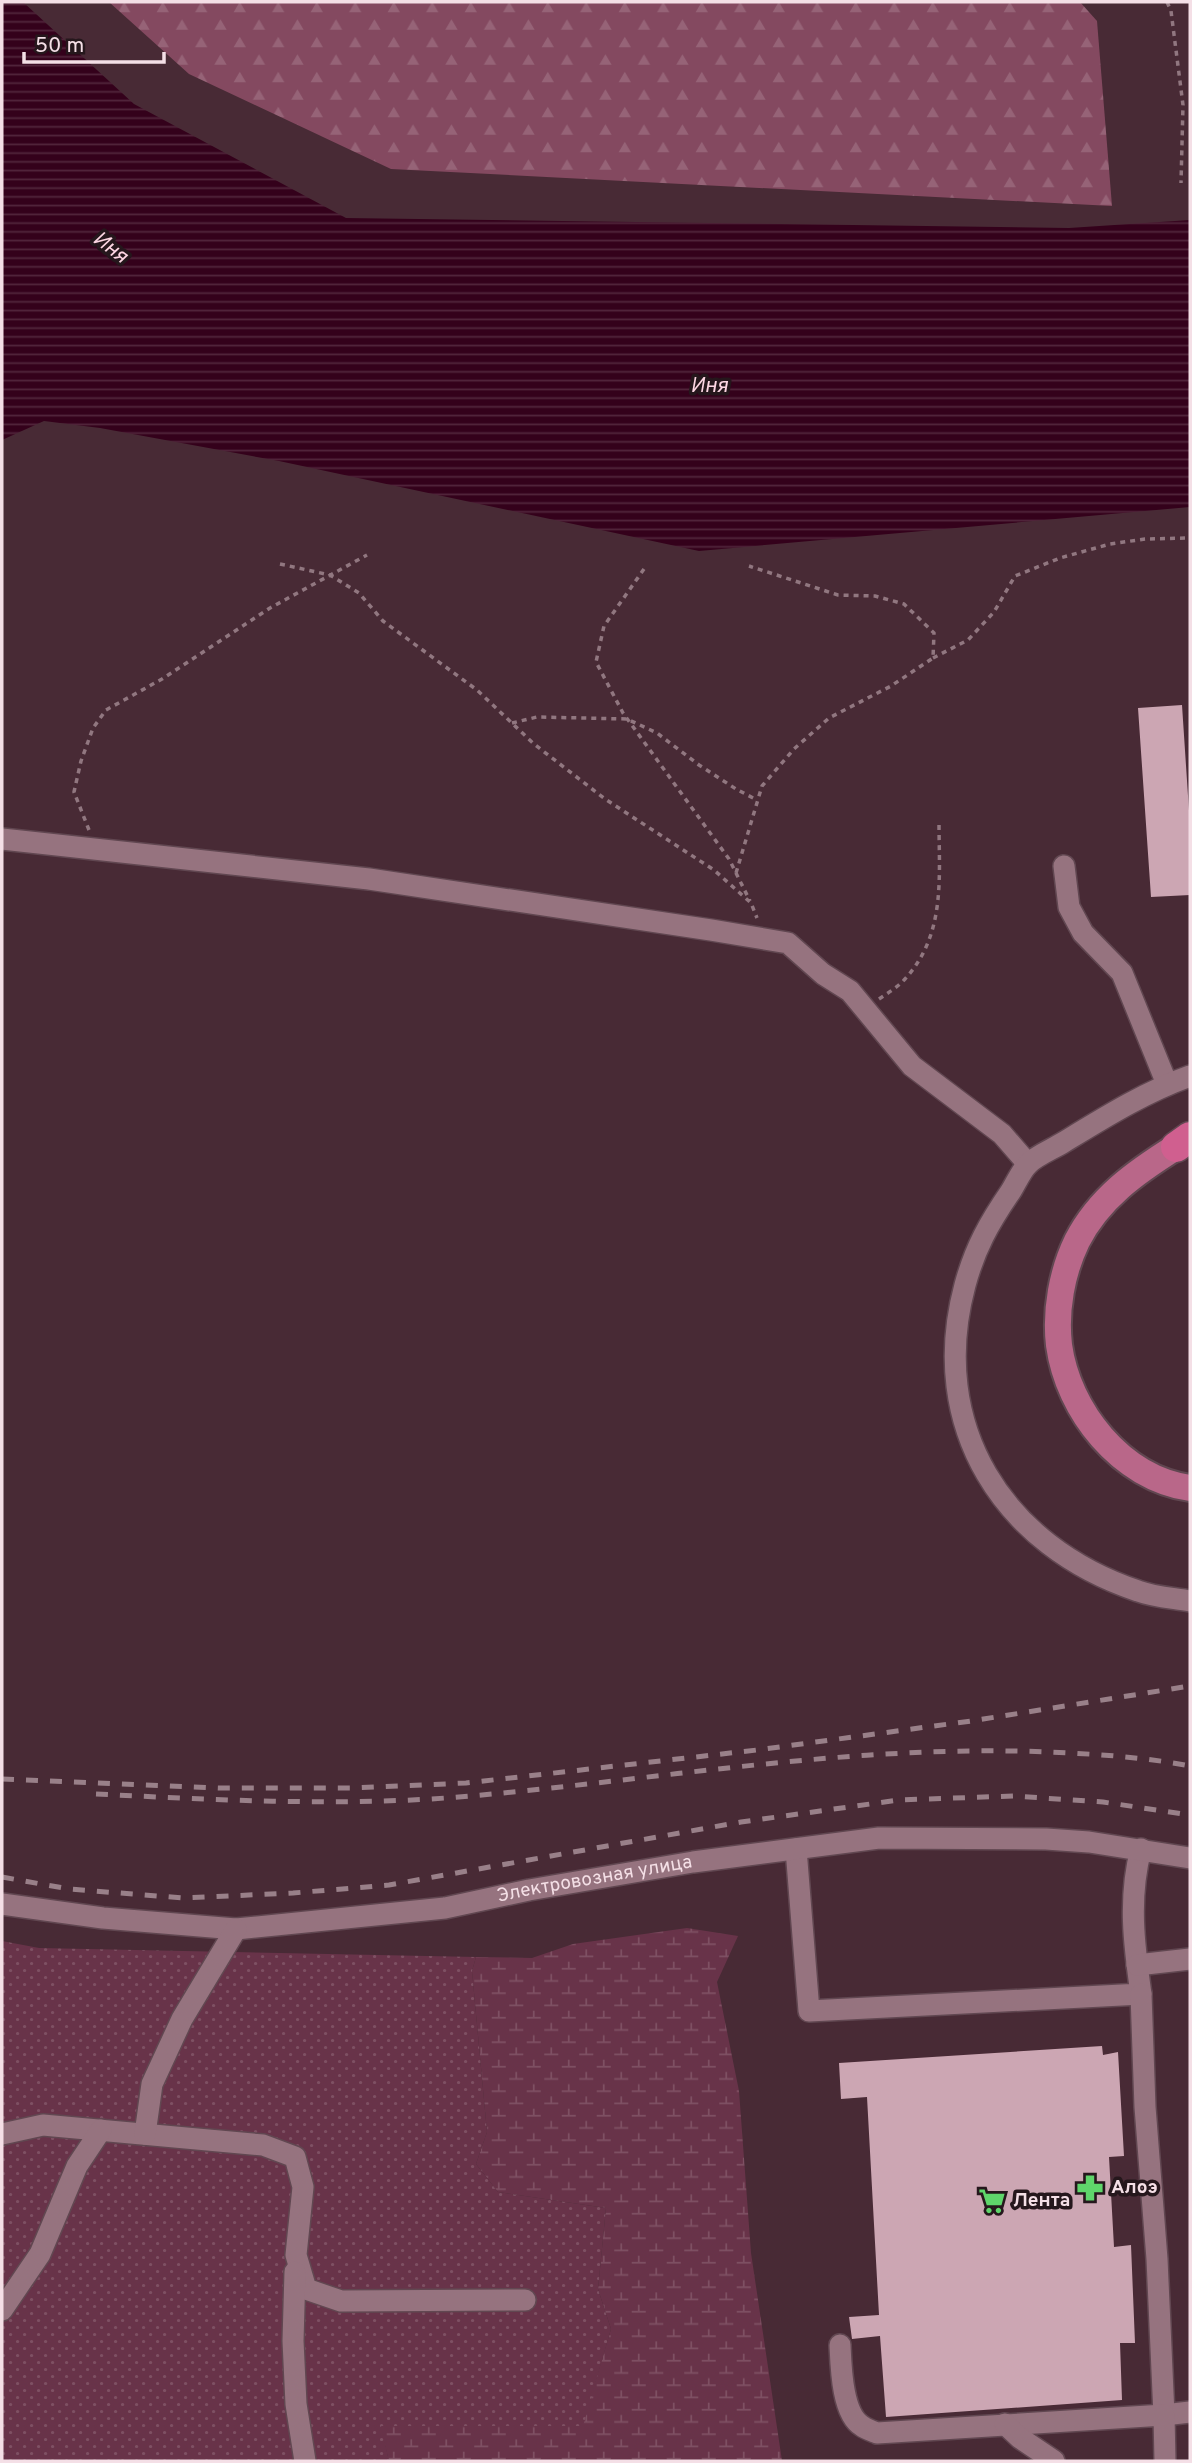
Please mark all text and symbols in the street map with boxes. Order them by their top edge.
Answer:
scale bar [24,21,164,65]
text: 50 m [35,33,84,60]
water label: Иня [87,226,134,271]
water label: Иня [690,373,729,400]
street label: Электровозная улица [495,1850,694,1908]
pharmacy icon: Алоэ [1075,2173,1105,2203]
place label: Алоэ [1111,2176,1158,2200]
supermarket icon: Лента [977,2186,1007,2216]
place label: Лента [1013,2189,1070,2213]

